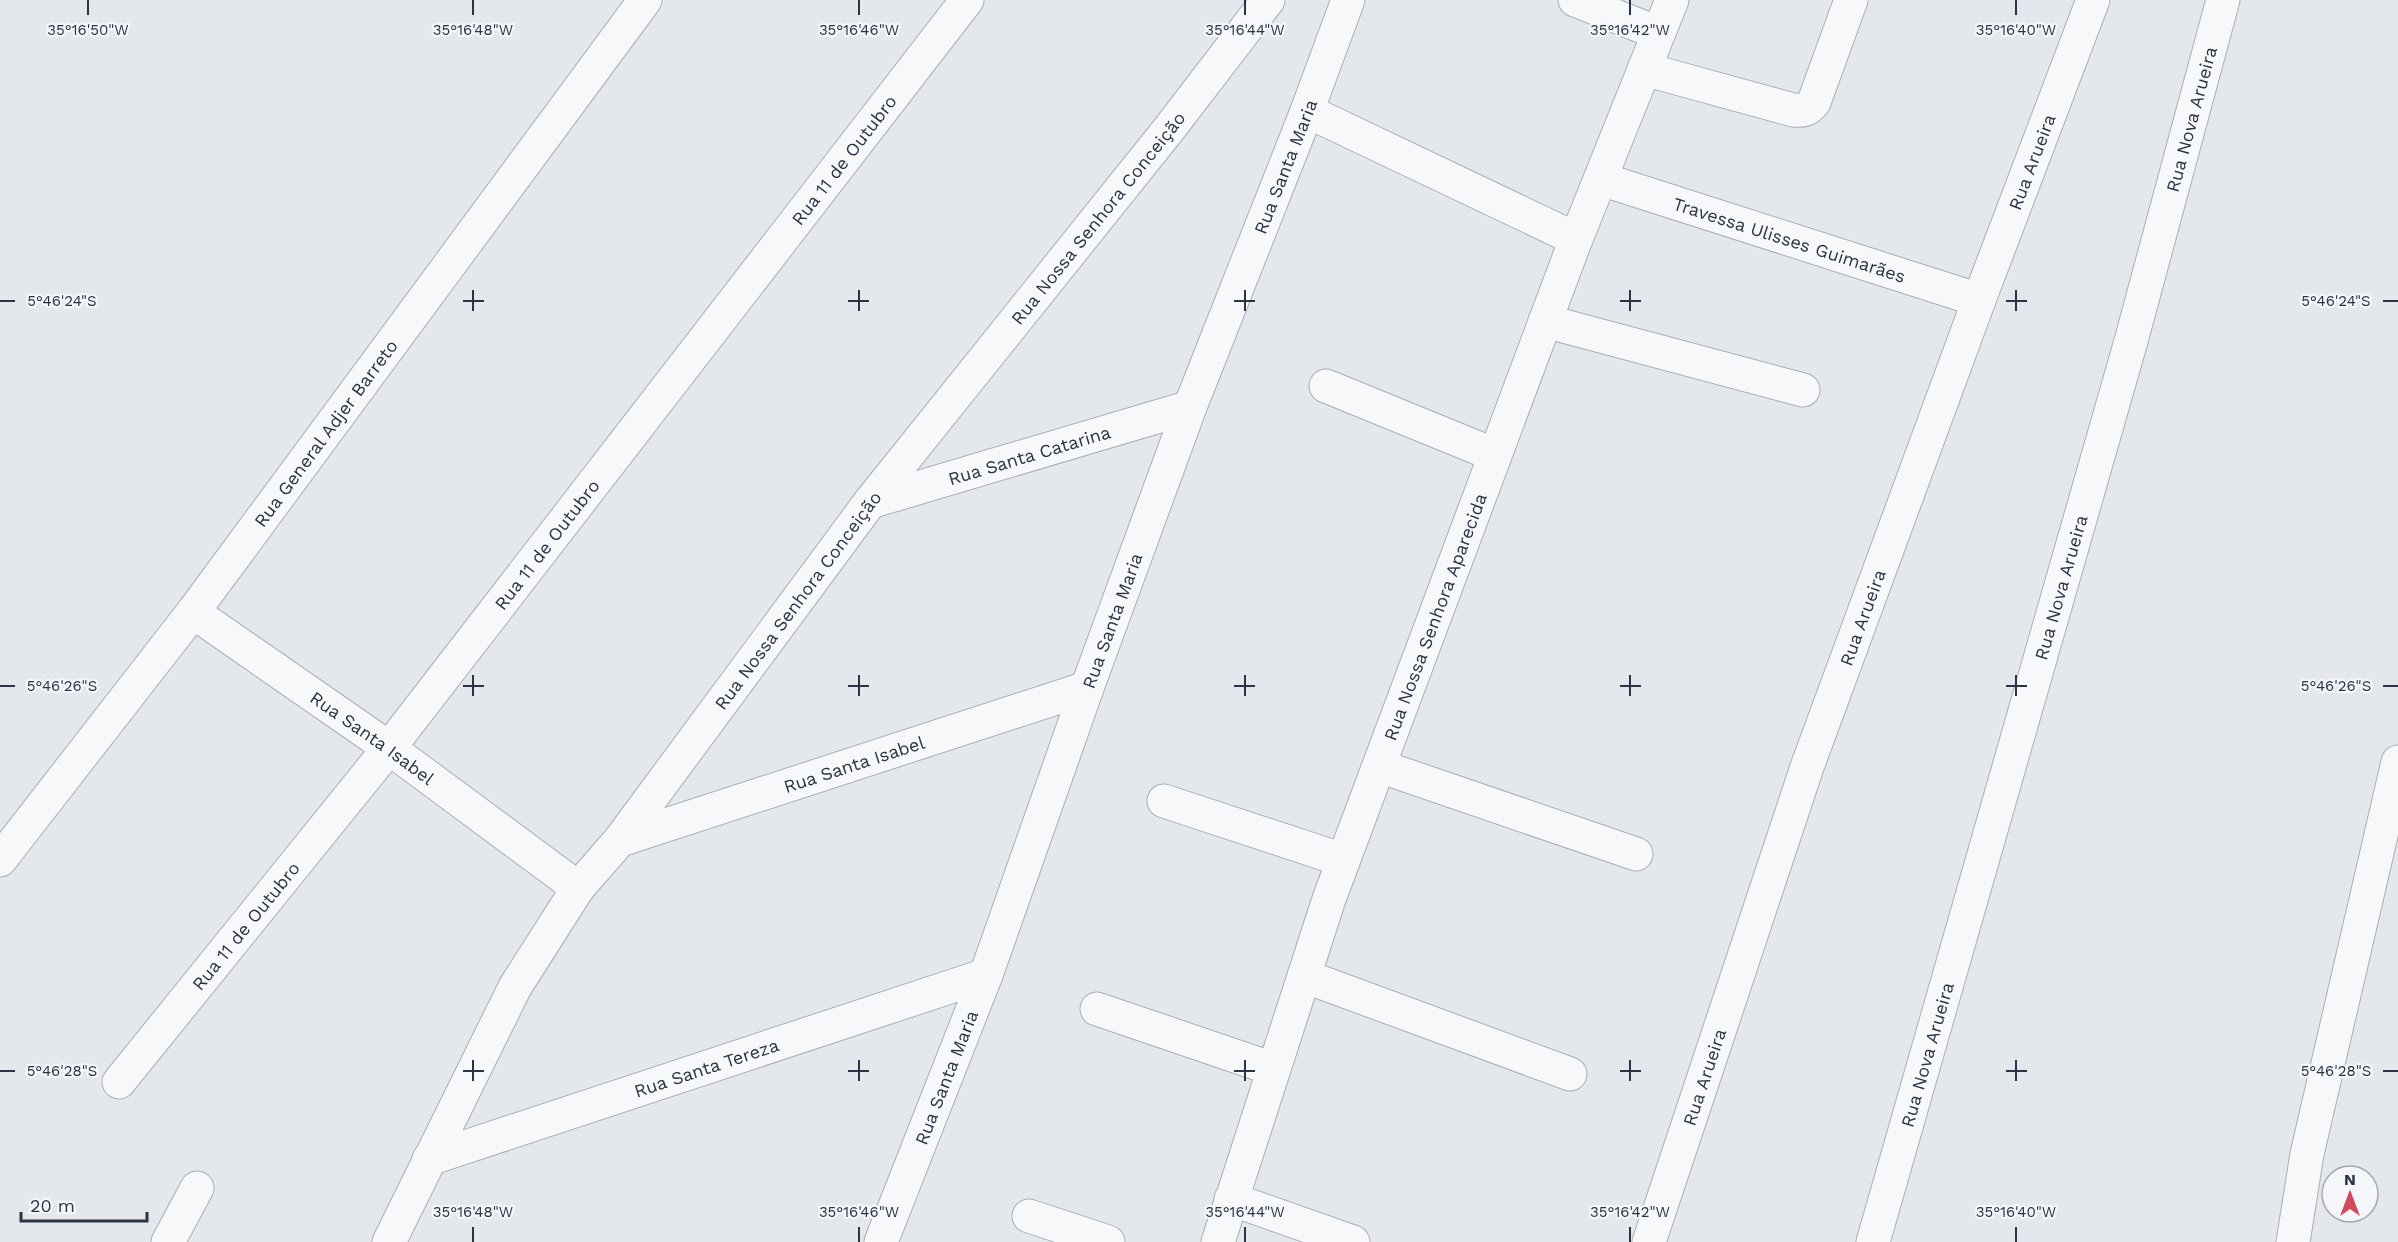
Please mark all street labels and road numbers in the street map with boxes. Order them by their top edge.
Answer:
street label: Rua Nova Arueira [2161,44,2221,194]
street label: Rua 11 de Outubro [787,90,901,229]
street label: Rua Santa Maria [1249,96,1321,237]
street label: Rua Nossa Senhora Conceição [1006,107,1189,328]
street label: Rua Arueira [2004,111,2059,213]
street label: Travessa Ulisses Guimarães [1671,192,1908,286]
street label: Rua General Adjer Barreto [249,335,401,531]
street label: Rua Santa Catarina [945,421,1113,489]
street label: Rua 11 de Outubro [490,475,603,614]
street label: Rua Nossa Senhora Conceição [710,487,885,713]
street label: Rua Nossa Senhora Aparecida [1379,490,1490,743]
street label: Rua Nova Arueira [2030,512,2091,662]
street label: Rua Santa Maria [1077,550,1146,691]
street label: Rua Arueira [1835,566,1889,668]
street label: Rua Santa Isabel [307,686,439,789]
street label: Rua Santa Isabel [781,731,928,797]
street label: Rua 11 de Outubro [187,857,303,994]
street label: Rua Nova Arueira [1896,980,1957,1129]
street label: Rua Santa Maria [910,1007,982,1148]
street label: Rua Arueira [1678,1026,1730,1128]
street label: Rua Santa Tereza [631,1034,781,1101]

